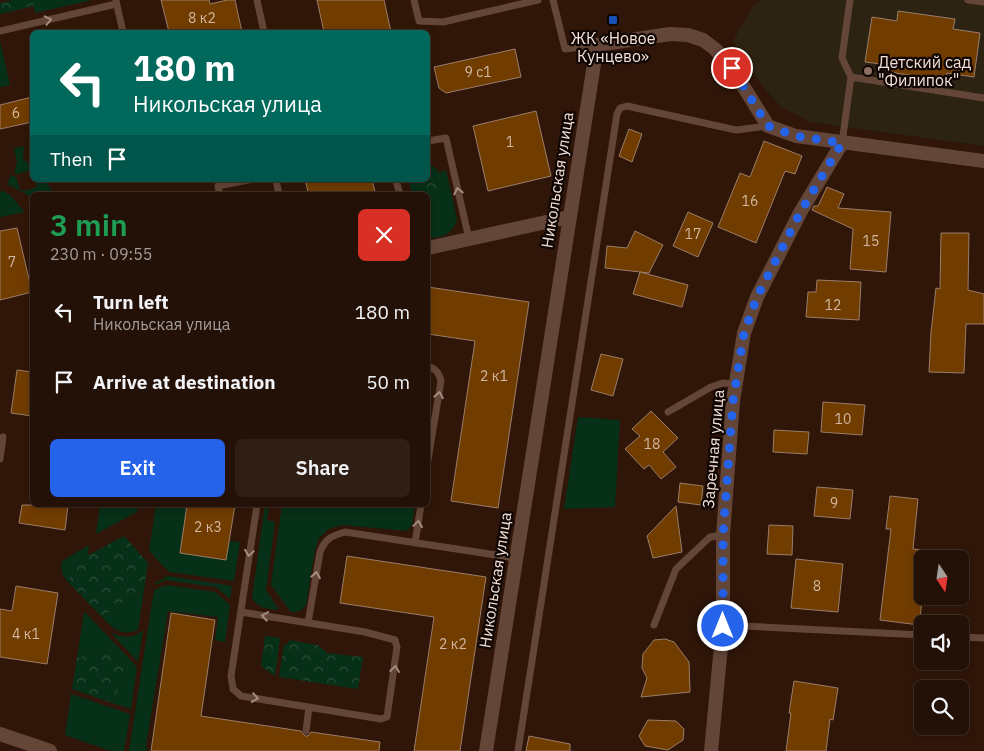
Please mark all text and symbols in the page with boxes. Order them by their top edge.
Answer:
house number: 8 к2 [188,9,216,27]
marker: ЖК «Новое Кунцево» [607,14,619,26]
one-way arrow [43,15,52,26]
place label: ЖК «Новое Кунцево» [570,28,656,66]
text: 180 m [133,45,236,91]
pin [711,47,753,89]
icon: left [50,50,115,115]
place label: Детский сад "Филипок" [878,52,972,90]
icon: arrive [718,54,746,82]
house number: 9 с1 [464,63,492,81]
marker: Детский сад "Филипок" [862,65,874,77]
text: Никольская улица [133,89,322,118]
house number: 6 [12,104,20,122]
street label: Никольская улица [536,110,578,249]
house number: 1 [506,133,514,151]
icon: arrive [103,145,131,173]
text: Then [50,147,93,171]
one-way arrow [453,187,464,196]
house number: 16 [742,192,758,210]
text: 3 min [50,205,128,244]
button: close [358,209,410,261]
house number: 17 [685,225,701,243]
house number: 15 [863,232,879,250]
text: 230 m · 09:55 [50,244,152,264]
house number: 7 [8,253,16,271]
text: Turn left [93,290,169,314]
house number: 12 [825,296,841,314]
icon: left [50,298,78,326]
text: 180 m [355,300,410,324]
text: Никольская улица [93,314,230,334]
house number: 2 к1 [480,367,508,385]
icon: arrive [50,368,78,396]
text: Arrive at destination [93,370,276,394]
text: 50 m [366,370,410,394]
street label: Заречная улица [698,388,728,509]
one-way arrow [433,391,443,400]
house number: 10 [835,410,851,428]
house number: 18 [644,435,660,453]
button: Exit [50,439,225,497]
button: Share [235,439,410,497]
house number: 9 [830,494,838,512]
street label: Никольская улица [474,510,516,649]
house number: 2 к3 [194,518,222,536]
one-way arrow [412,519,423,527]
one-way arrow [245,549,255,558]
north arrow [914,550,969,605]
map controls [914,550,969,735]
one-way arrow [311,570,321,579]
house number: 8 [813,577,821,595]
position arrow [696,599,748,651]
one-way arrow [261,611,270,621]
button: sound [914,615,969,670]
house number: 4 к1 [12,625,40,643]
house number: 2 к2 [439,635,467,653]
one-way arrow [389,665,400,673]
button: search [914,680,969,735]
one-way arrow [251,693,260,703]

